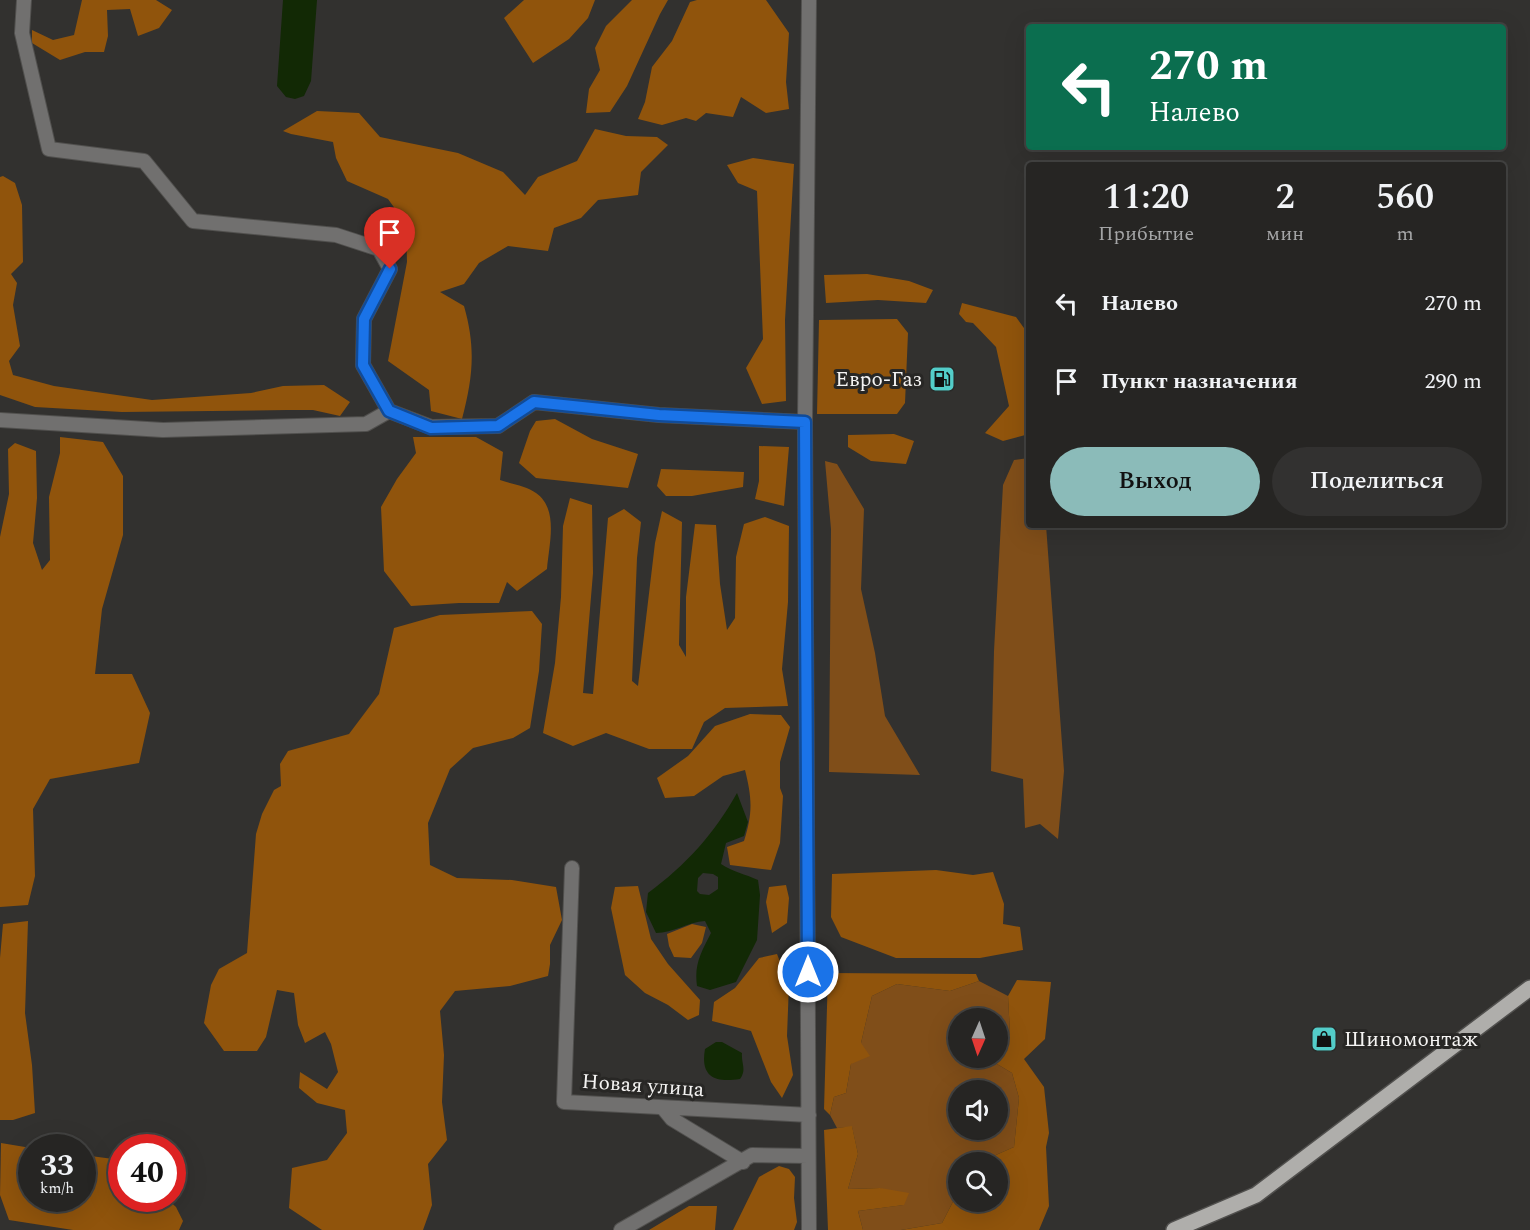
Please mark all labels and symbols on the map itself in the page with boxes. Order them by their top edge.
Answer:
pin [364,207,415,269]
place label: Евро-Газ [835,364,922,396]
fuel station icon: Евро-Газ [927,364,957,394]
position arrow [776,940,840,1004]
north arrow [948,1008,1008,1068]
shop icon: Шиномонтаж [1309,1024,1339,1054]
place label: Шиномонтаж [1344,1024,1478,1056]
street label: Новая улица [581,1066,706,1106]
speed limit sign: 40 [108,1134,186,1212]

